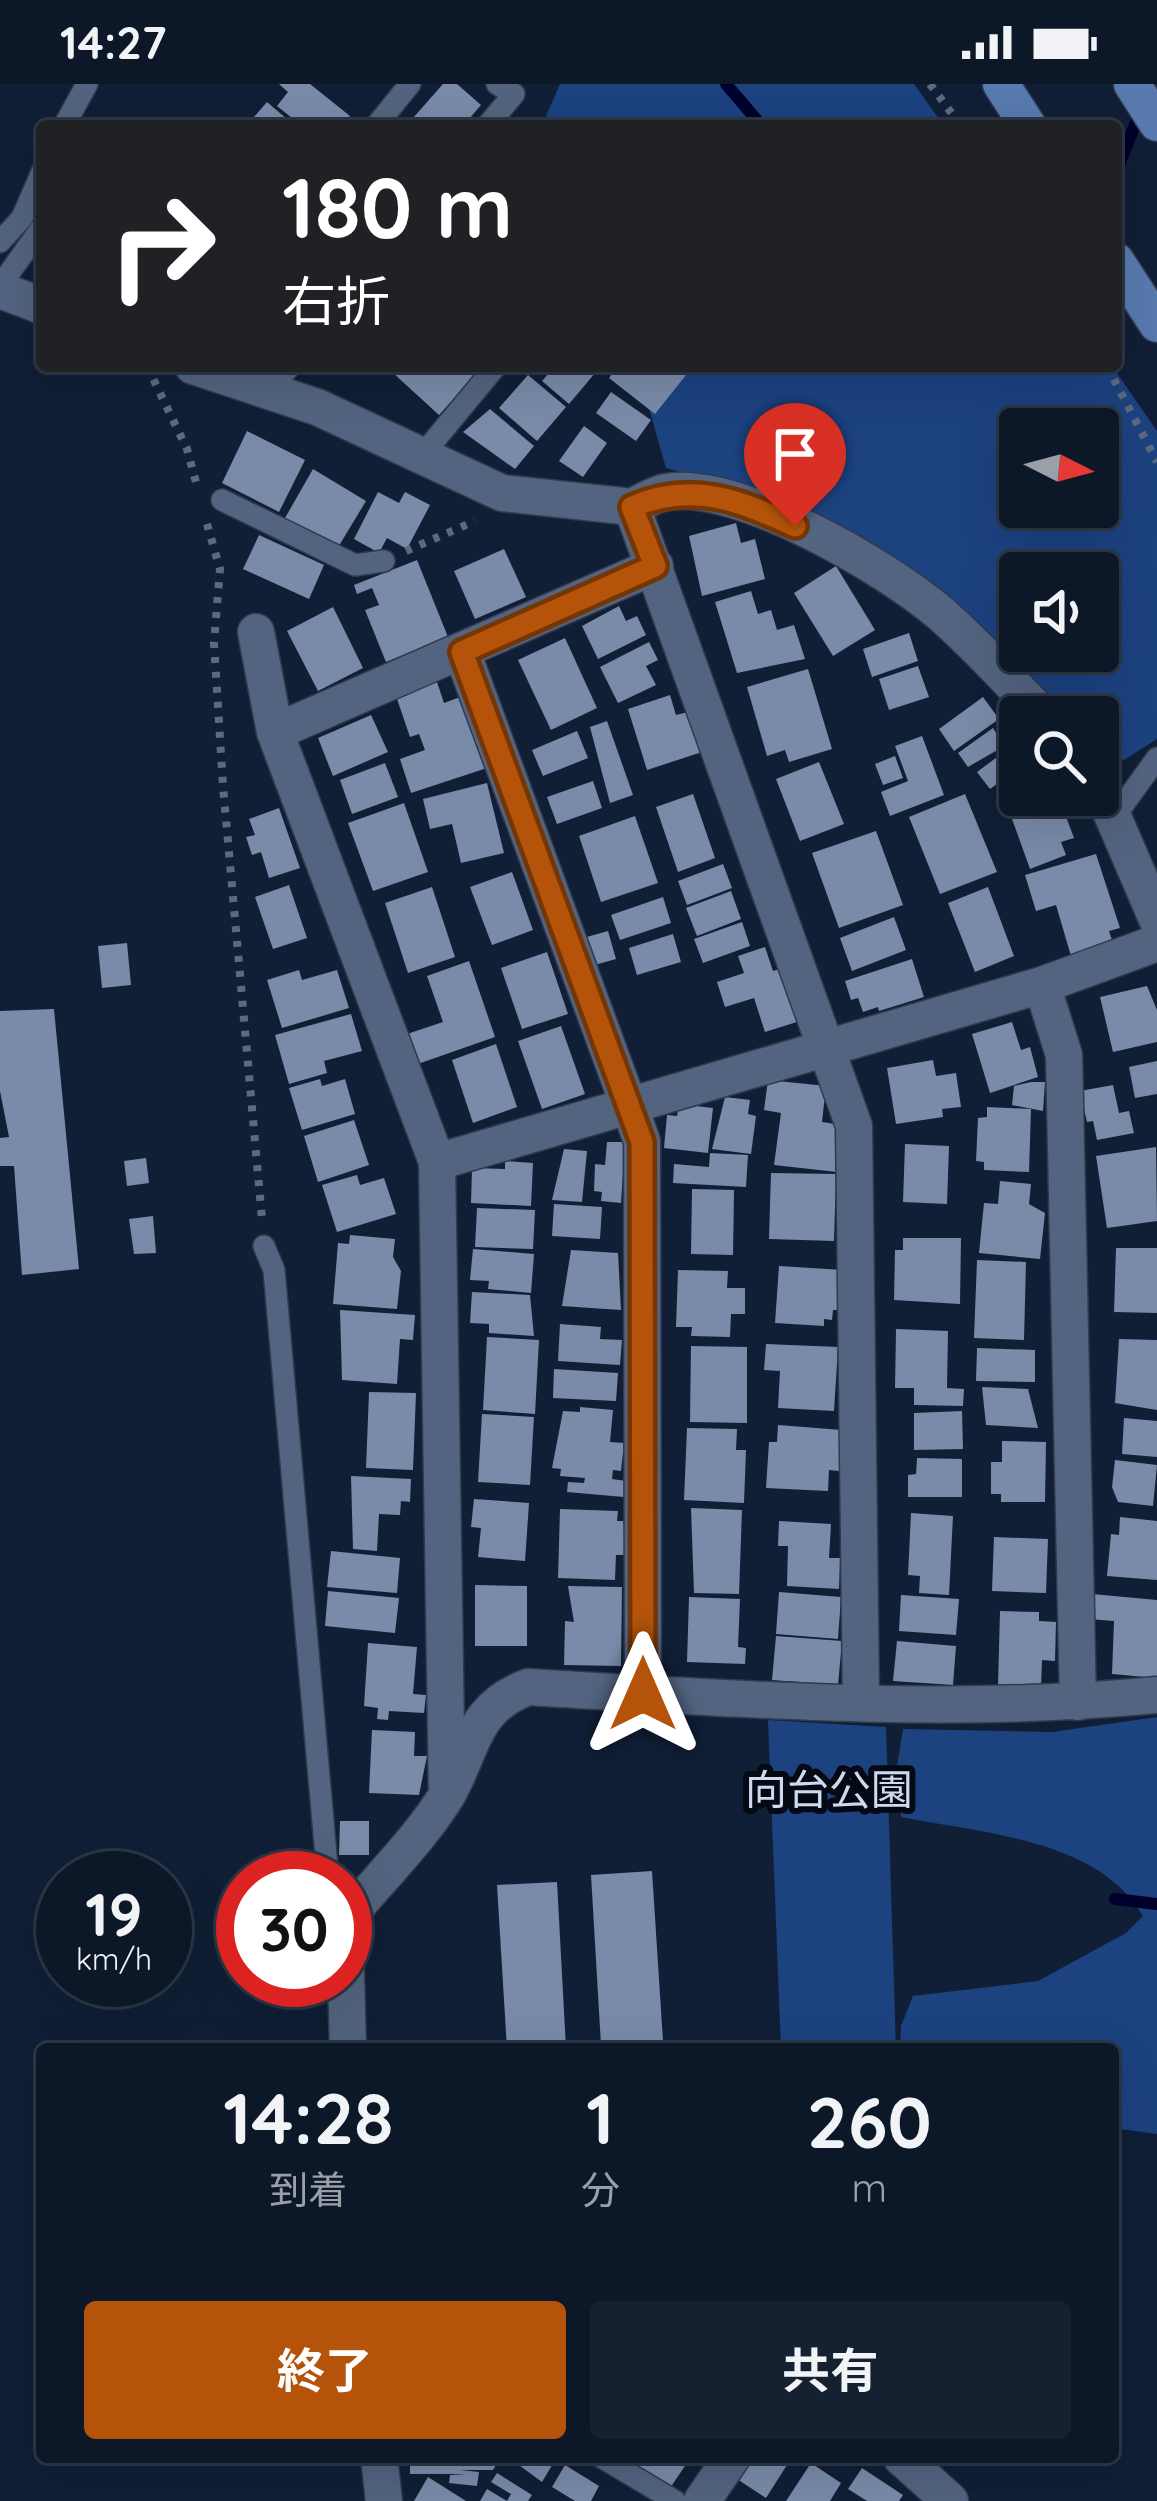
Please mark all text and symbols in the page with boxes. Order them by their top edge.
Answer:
text: 14:27 [60,14,167,70]
text: 180 m [282,154,513,259]
icon: right [84,168,240,324]
text: 右折 [282,267,390,335]
pin [744,403,846,526]
north arrow [999,408,1119,528]
map controls [999,408,1119,816]
icon: arrive [762,421,828,487]
button: sound [999,552,1119,672]
button: search [999,696,1119,816]
position arrow [580,1631,706,1757]
park label: 向台公園 [745,1763,913,1816]
speed limit sign: 30 [216,1851,372,2007]
text: 19 [85,1876,143,1951]
text: km/h [76,1940,152,1978]
text: 14:28 [223,2072,394,2162]
text: 1 [586,2072,614,2162]
text: 260 [807,2076,932,2166]
text: m [852,2163,887,2212]
text: 到着 [269,2165,347,2214]
text: 分 [581,2165,620,2214]
button: 終了 [84,2301,566,2439]
button: 共有 [590,2301,1071,2439]

